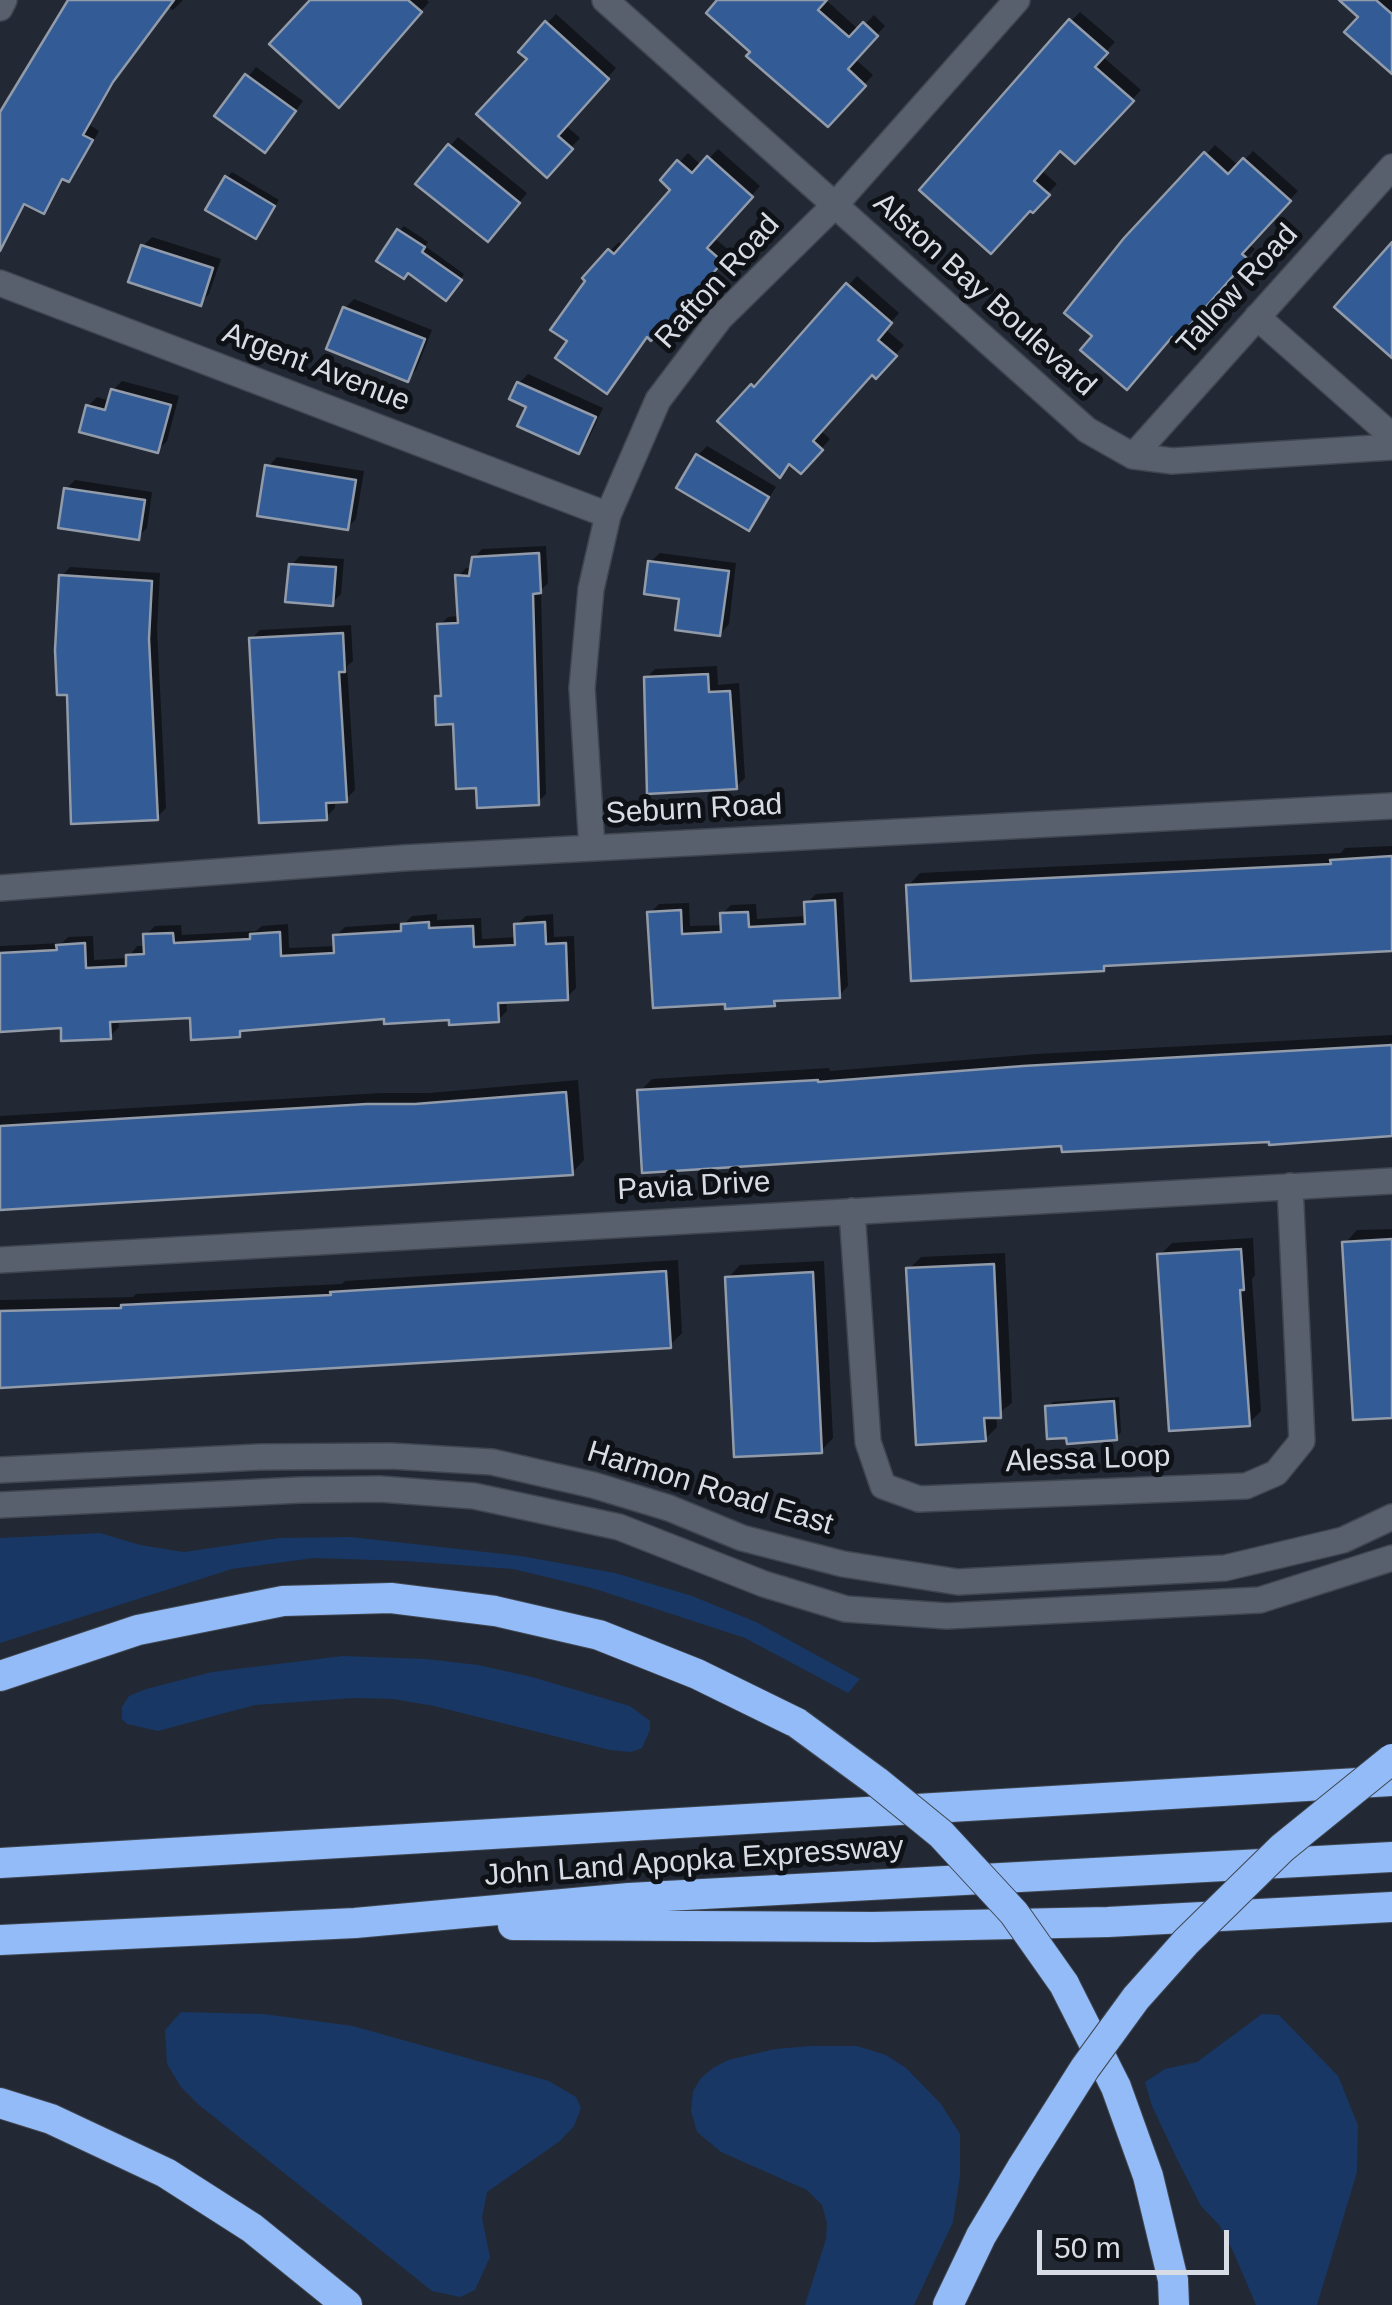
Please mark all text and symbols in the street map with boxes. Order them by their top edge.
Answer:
street label: Alston Bay Boulevard [865,186,1103,404]
street label: Rafton Road [648,207,788,357]
street label: Tallow Road [1170,217,1306,363]
street label: Argent Avenue [217,316,415,420]
street label: Seburn Road [605,787,783,833]
street label: Pavia Drive [616,1165,772,1209]
street label: Harmon Road East [583,1434,837,1544]
street label: Alessa Loop [1005,1439,1171,1481]
street label: John Land Apopka Expressway [483,1829,905,1895]
scale bar [1042,2210,1234,2272]
text: 50 m [1054,2231,1121,2264]

